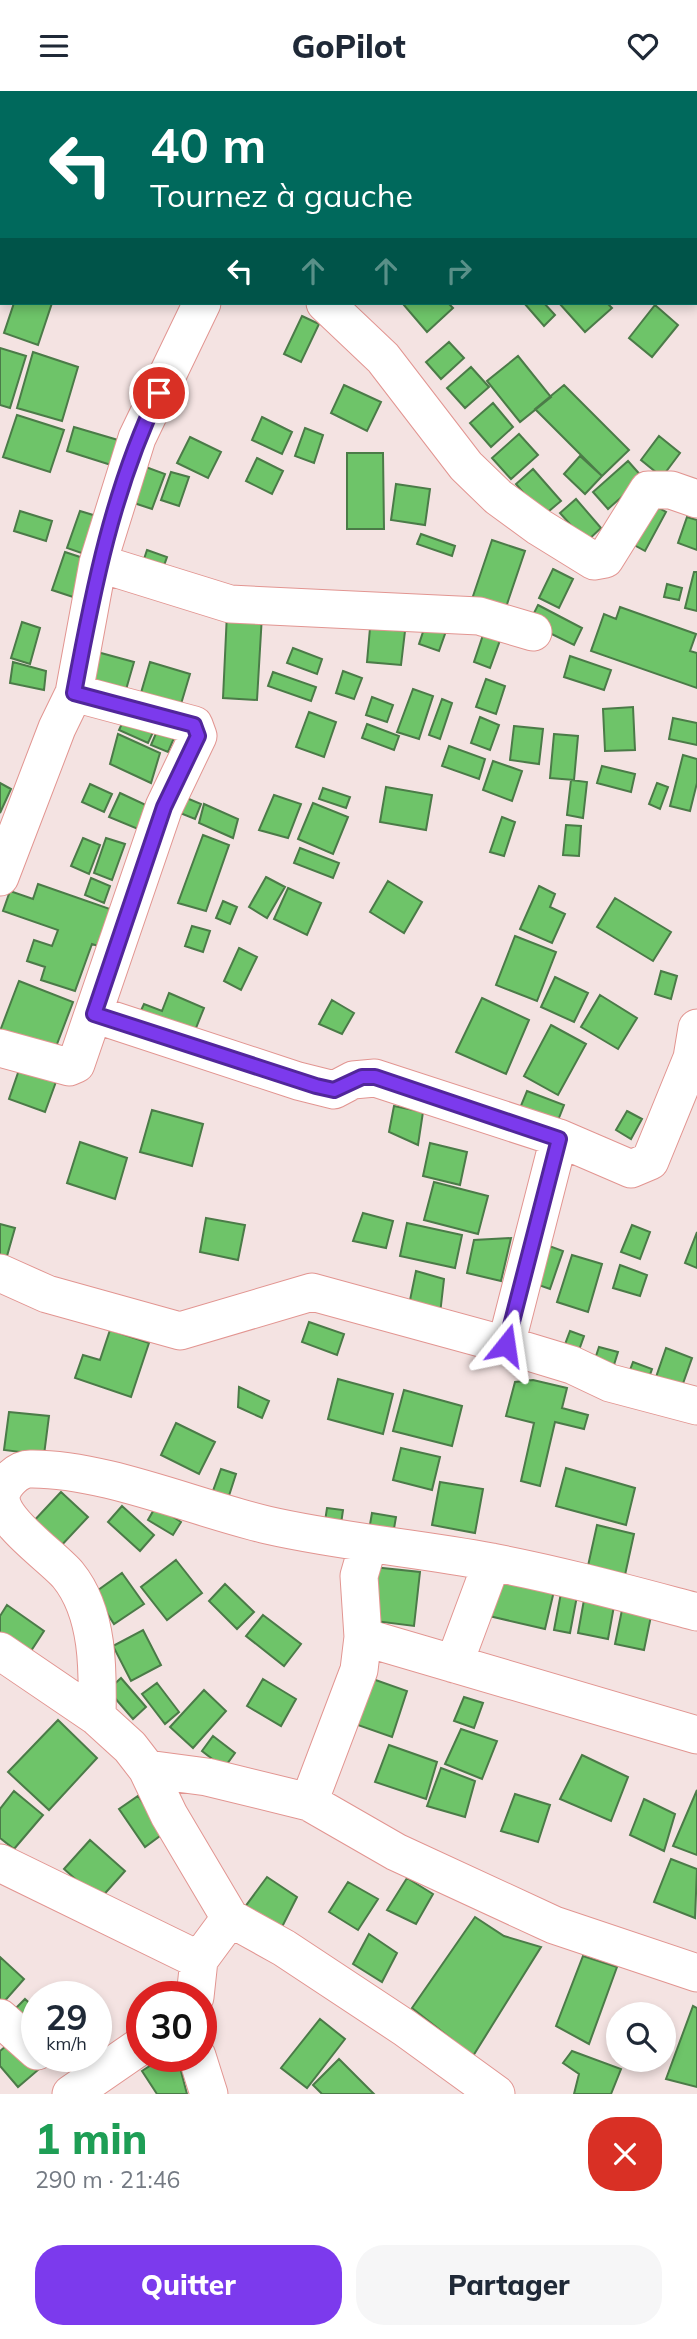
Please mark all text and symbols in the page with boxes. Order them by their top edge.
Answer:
text: GoPilot [291,26,406,66]
icon: menu [35,27,73,65]
icon: heart [624,27,662,65]
text: 40 m [150,114,266,175]
icon: left [35,119,126,210]
text: Tournez à gauche [150,175,413,215]
icon: left [221,252,259,290]
icon: ahead [294,252,332,290]
icon: ahead [367,252,405,290]
icon: right [440,252,478,290]
pin [129,363,189,423]
icon: arrive [140,374,178,412]
position arrow [469,1308,543,1382]
speed limit sign: 30 [126,1981,217,2072]
text: 29 [45,1995,88,2039]
map controls [606,2002,676,2072]
button: search [606,2002,676,2072]
text: km/h [46,2032,87,2055]
text: 1 min [35,2112,148,2165]
button: close [588,2117,662,2191]
text: 290 m · 21:46 [35,2165,180,2194]
button: Quitter [35,2245,342,2325]
button: Partager [356,2245,662,2325]

